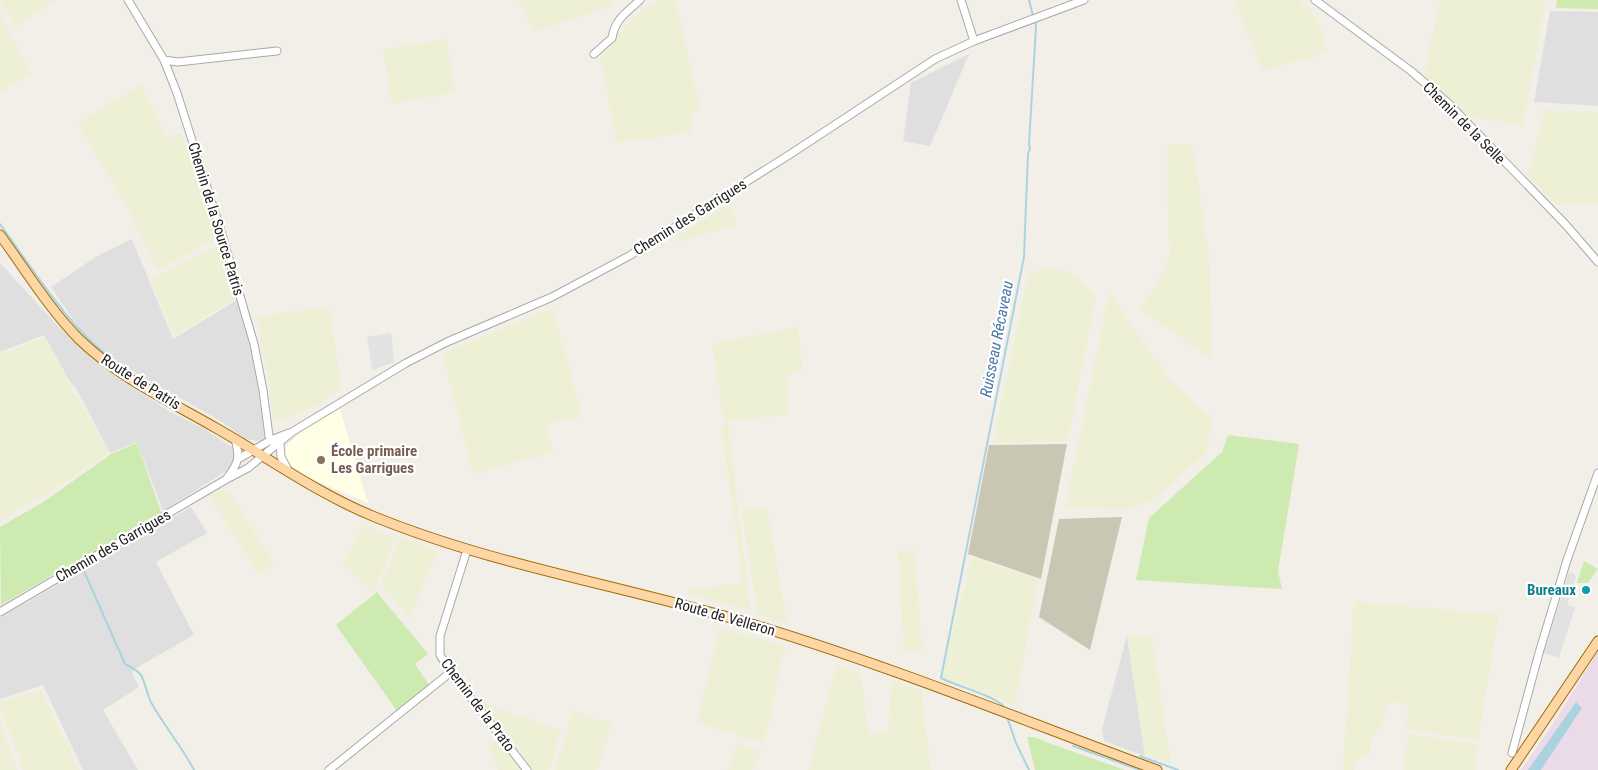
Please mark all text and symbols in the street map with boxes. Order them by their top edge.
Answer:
street label: Chemin de la Selle [1419,78,1509,168]
street label: Chemin de la Source Patris [184,140,248,298]
street label: Chemin des Garrigues [630,175,750,259]
water label: Ruisseau Récaveau [976,279,1017,399]
street label: Route de Patris [98,350,184,414]
place label: École primaire Les Garrigues [331,442,417,477]
marker: École primaire Les Garrigues [315,454,327,466]
street label: Chemin des Garrigues [52,506,174,586]
place label: Bureaux [1527,581,1576,599]
marker: Bureaux [1580,584,1592,596]
street label: Route de Velleron [673,594,777,640]
street label: Chemin de la Prato [437,655,519,755]

